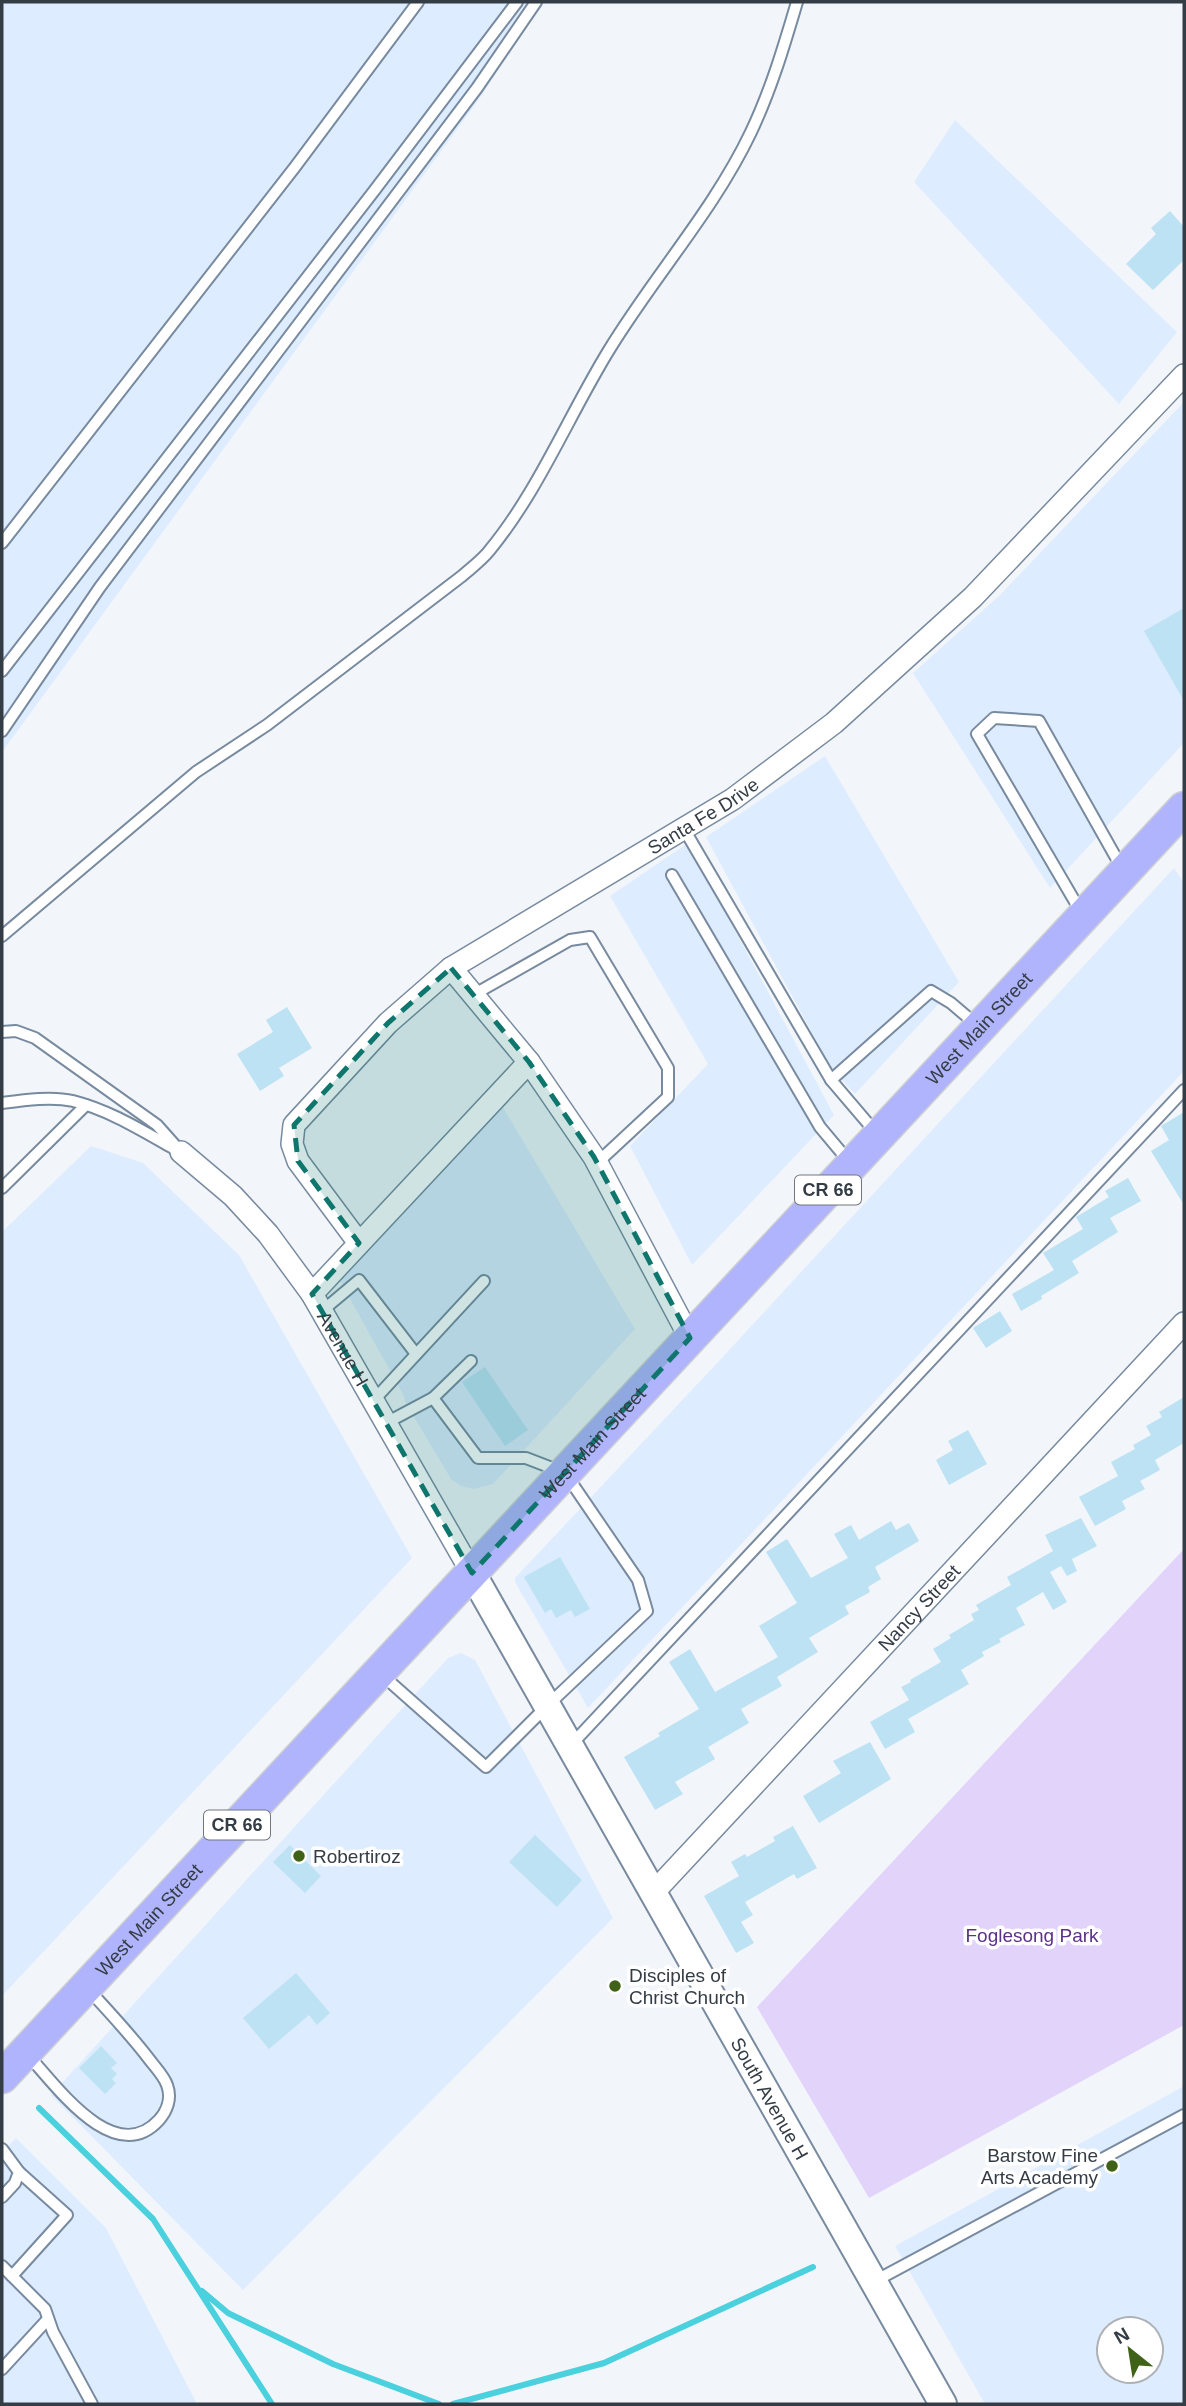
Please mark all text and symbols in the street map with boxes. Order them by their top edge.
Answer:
street label: Santa Fe Drive [644,773,762,858]
street label: West Main Street [921,968,1036,1089]
road number: CR 66 [795,1176,861,1204]
street label: Avenue H [313,1307,373,1390]
street label: West Main Street [535,1382,650,1504]
street label: Nancy Street [874,1560,964,1655]
road number: CR 66 [204,1811,270,1840]
place label: Robertiroz [313,1846,401,1867]
marker: Robertiroz [291,1848,307,1864]
street label: West Main Street [91,1859,206,1980]
park label: Foglesong Park [965,1925,1099,1946]
place label: Disciples of Christ Church [629,1965,745,2008]
marker: Disciples of Christ Church [607,1978,623,1994]
street label: South Avenue H [727,2034,813,2163]
place label: Barstow Fine Arts Academy [981,2145,1098,2188]
marker: Barstow Fine Arts Academy [1104,2158,1120,2174]
north arrow [1095,2315,1165,2385]
text: N [1111,2323,1133,2348]

